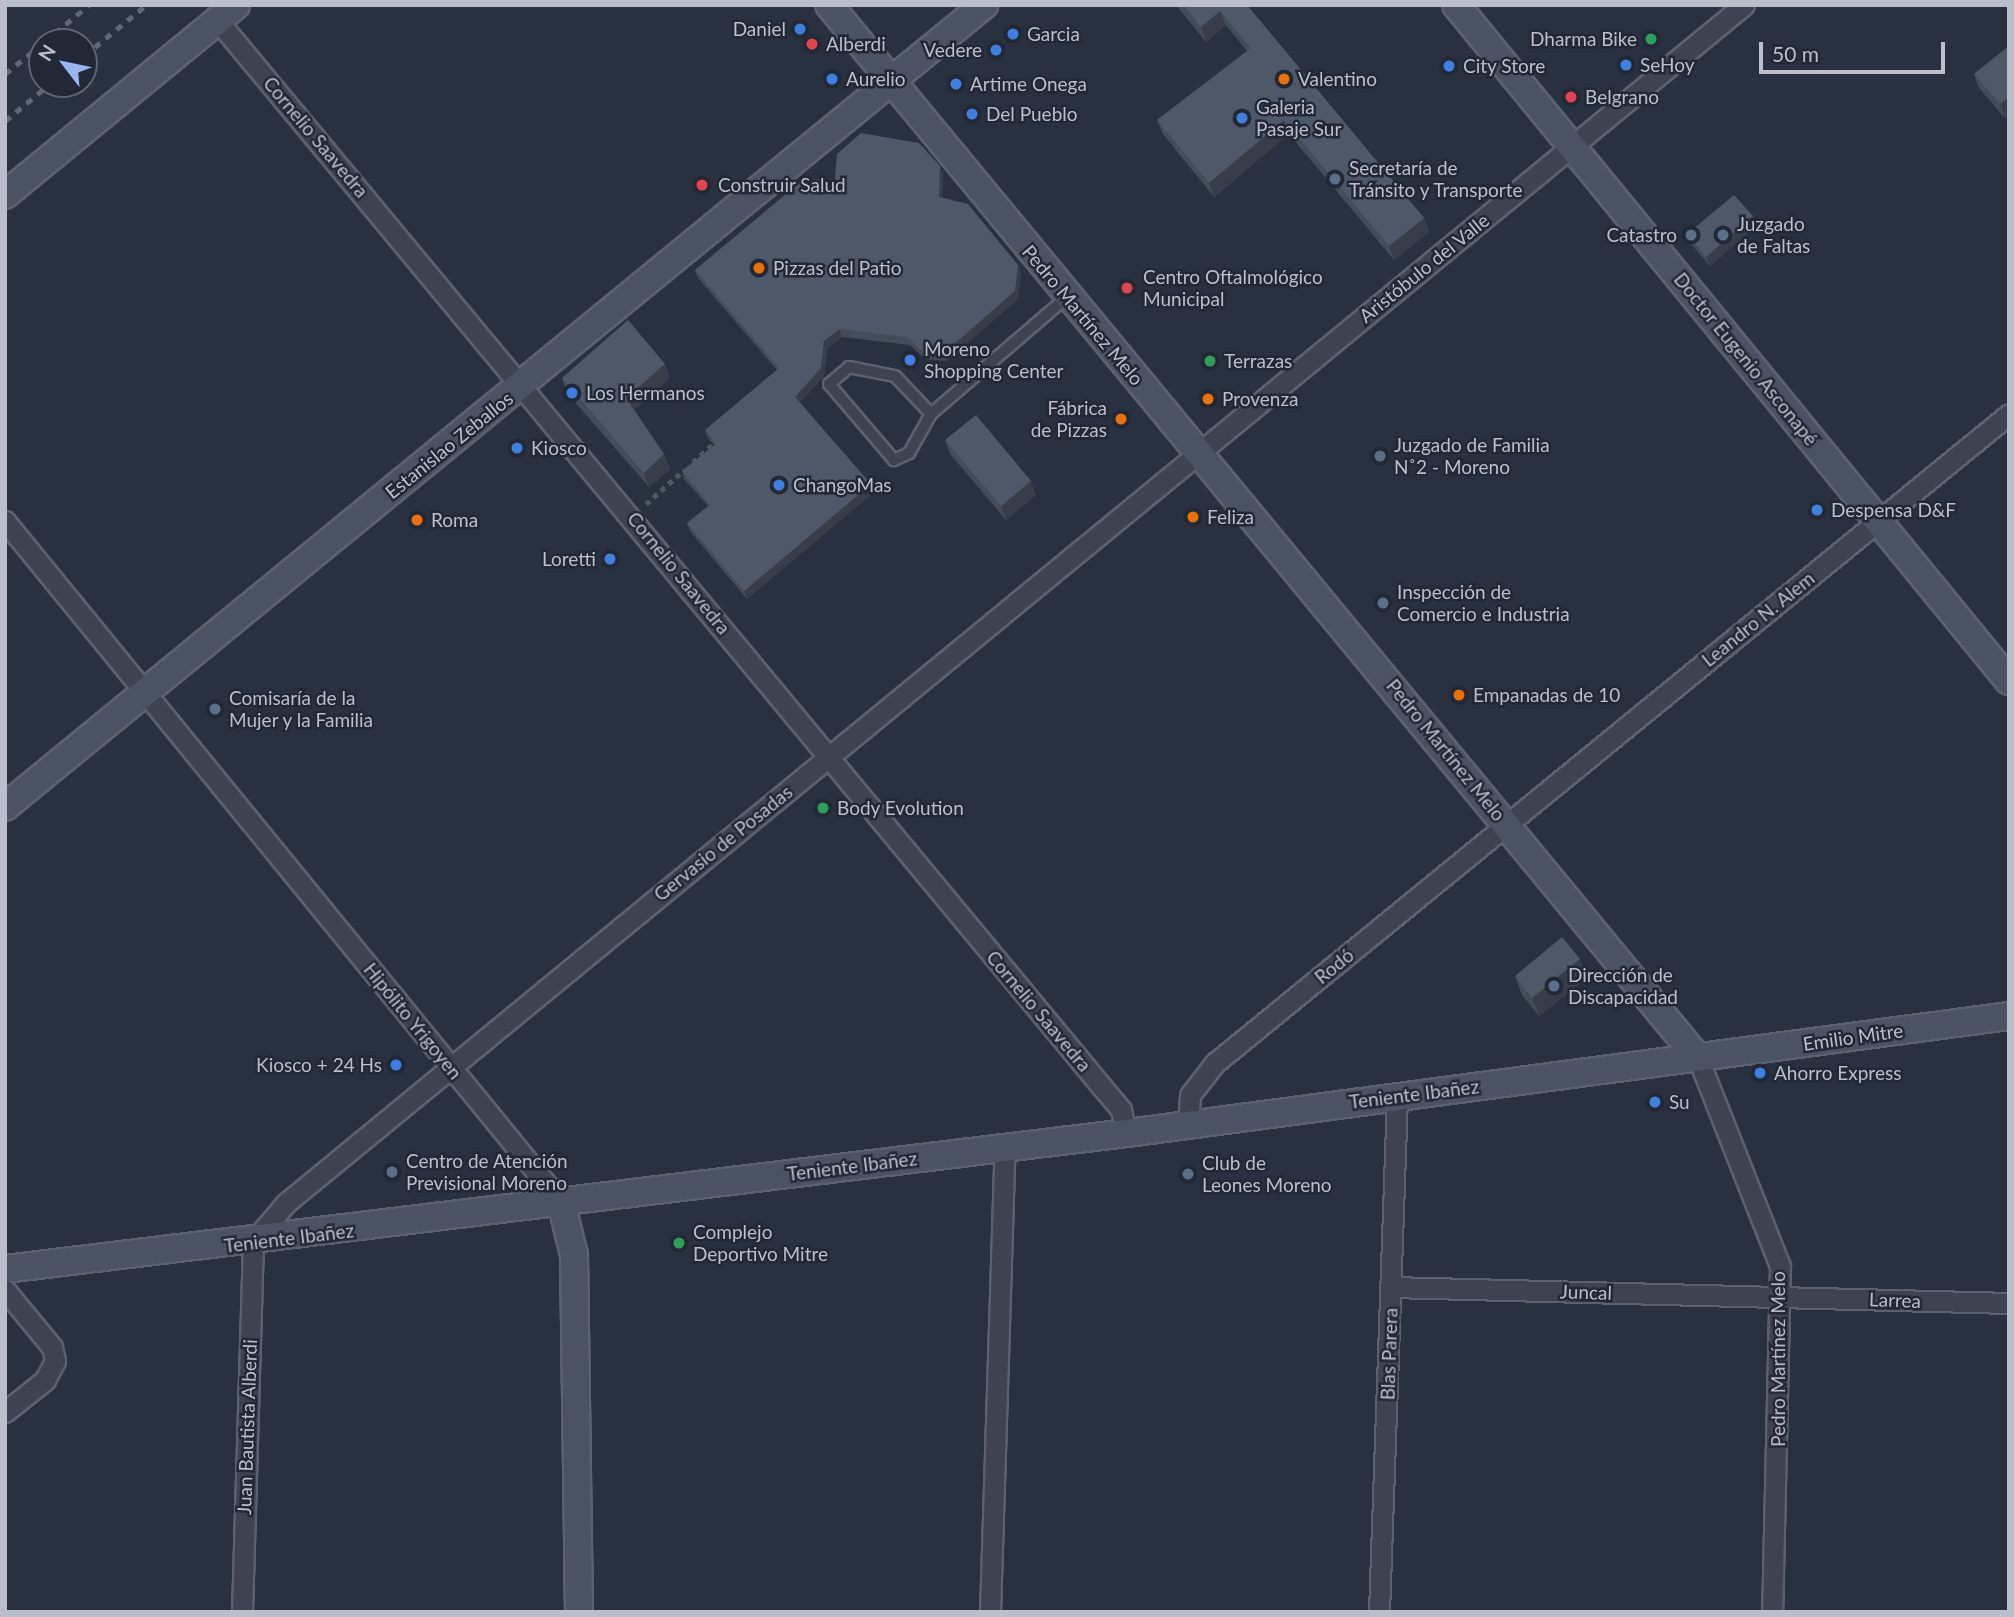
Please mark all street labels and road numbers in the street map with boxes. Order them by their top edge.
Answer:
street label: Cornelio Saavedra [259,72,373,202]
street label: Aristóbulo del Valle [1354,208,1494,328]
street label: Pedro Martínez Melo [1018,240,1148,390]
street label: Doctor Eugenio Asconapé [1669,268,1823,450]
street label: Estanislao Zeballos [381,387,517,503]
street label: Cornelio Saavedra [623,507,735,639]
street label: Leandro N. Alem [1697,566,1819,672]
street label: Pedro Martínez Melo [1382,674,1510,826]
street label: Gervasio de Posadas [649,780,797,906]
street label: Rodó [1310,943,1358,989]
street label: Cornelio Saavedra [982,946,1096,1076]
street label: Hipólito Yrigoyen [359,958,467,1084]
street label: Emilio Mitre [1801,1019,1905,1055]
street label: Teniente Ibañez [1348,1075,1480,1113]
street label: Teniente Ibañez [786,1147,918,1185]
street label: Teniente Ibañez [223,1219,355,1257]
street label: Pedro Martínez Melo [1767,1271,1789,1447]
street label: Juncal [1560,1280,1612,1304]
street label: Larrea [1869,1288,1921,1312]
street label: Blas Parera [1376,1307,1402,1401]
street label: Juan Bautista Alberdi [233,1339,261,1515]

